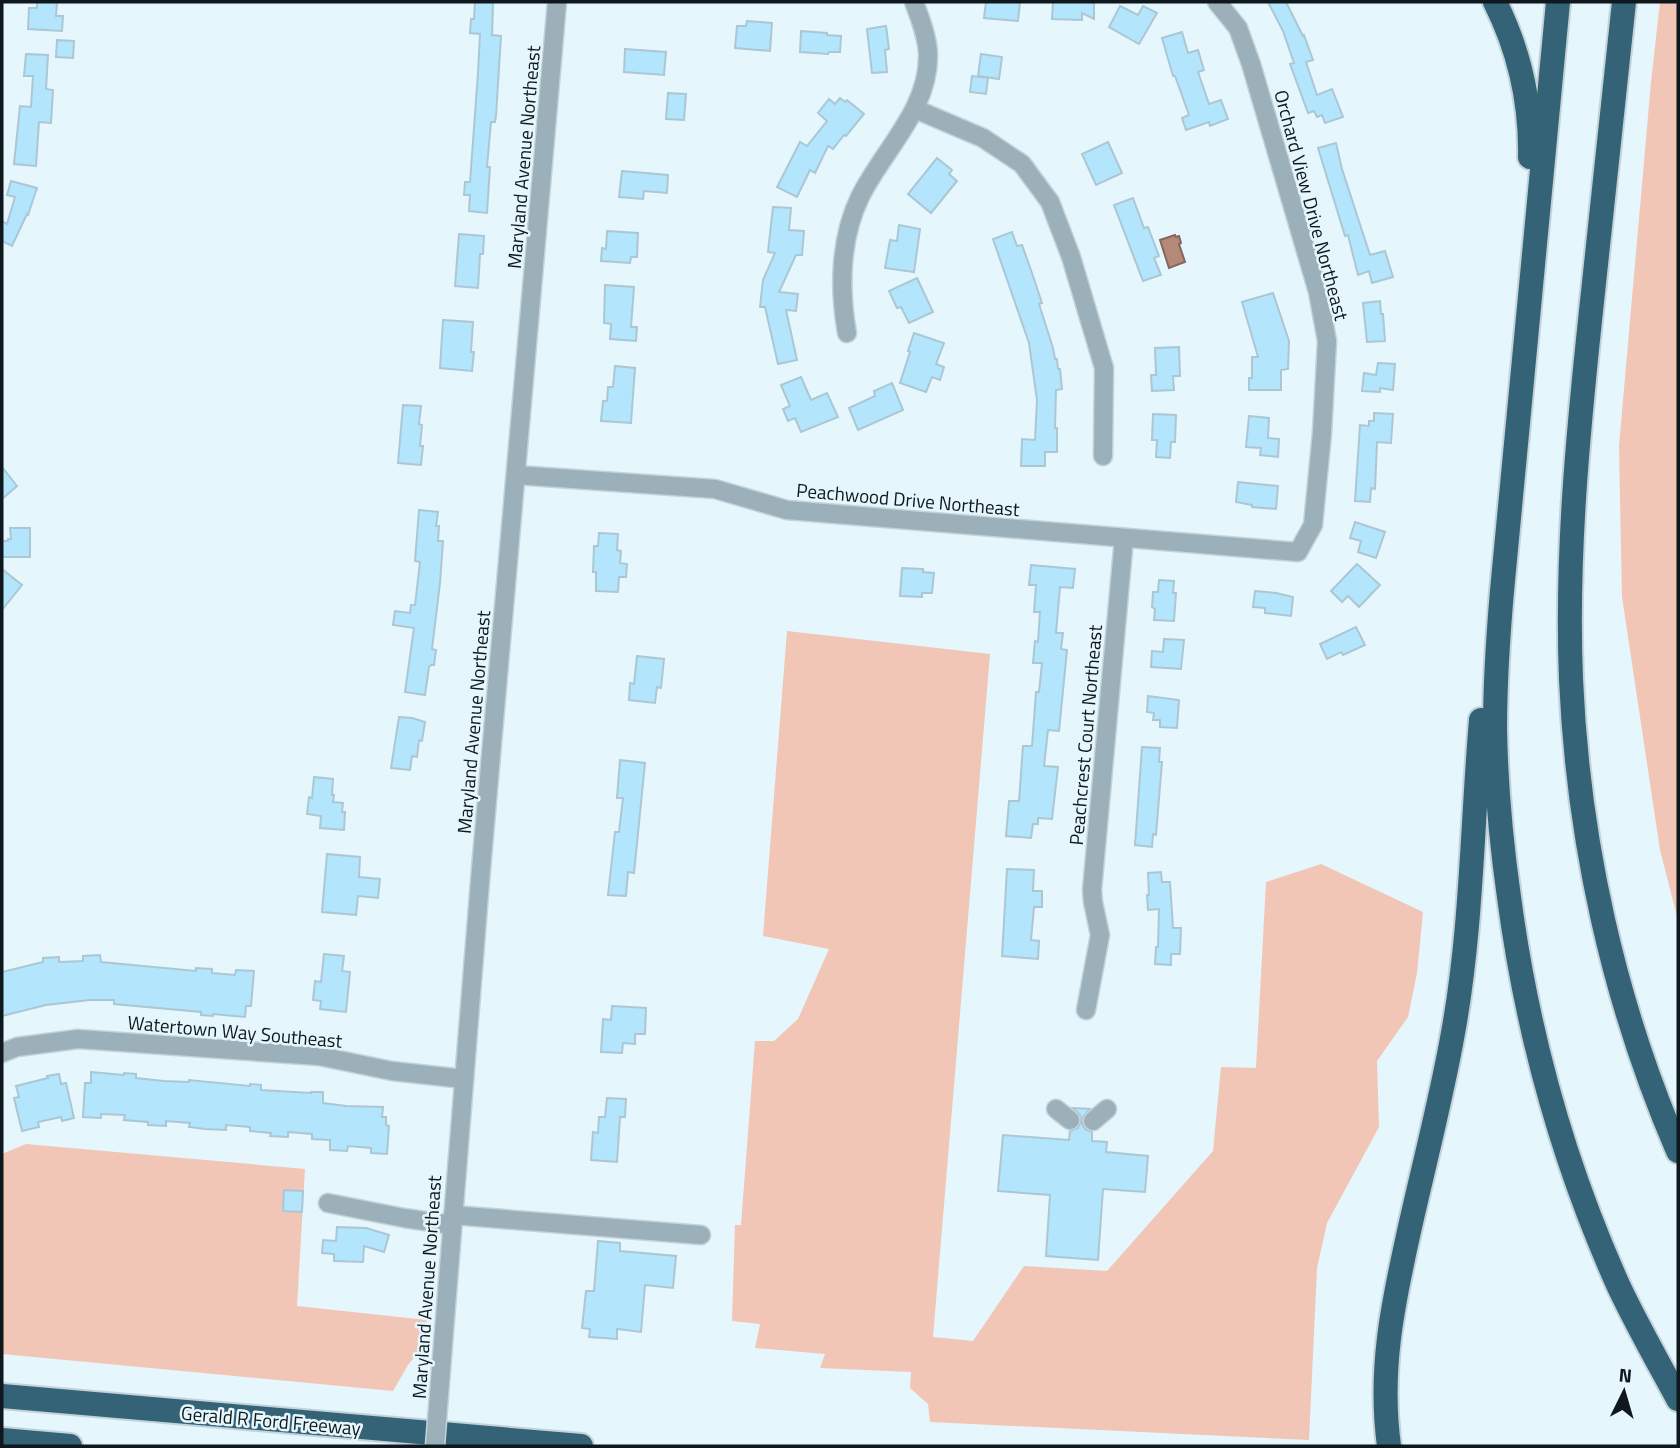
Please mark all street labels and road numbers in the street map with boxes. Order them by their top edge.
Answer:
street label: Maryland Avenue Northeast [499,44,547,270]
street label: Orchard View Drive Northeast [1267,87,1357,324]
street label: Peachwood Drive Northeast [795,475,1021,523]
street label: Maryland Avenue Northeast [449,609,497,835]
street label: Peachcrest Court Northeast [1061,623,1109,846]
street label: Watertown Way Southeast [126,1007,344,1055]
street label: Maryland Avenue Northeast [404,1174,448,1400]
street label: Gerald R Ford Freeway [180,1398,362,1442]

